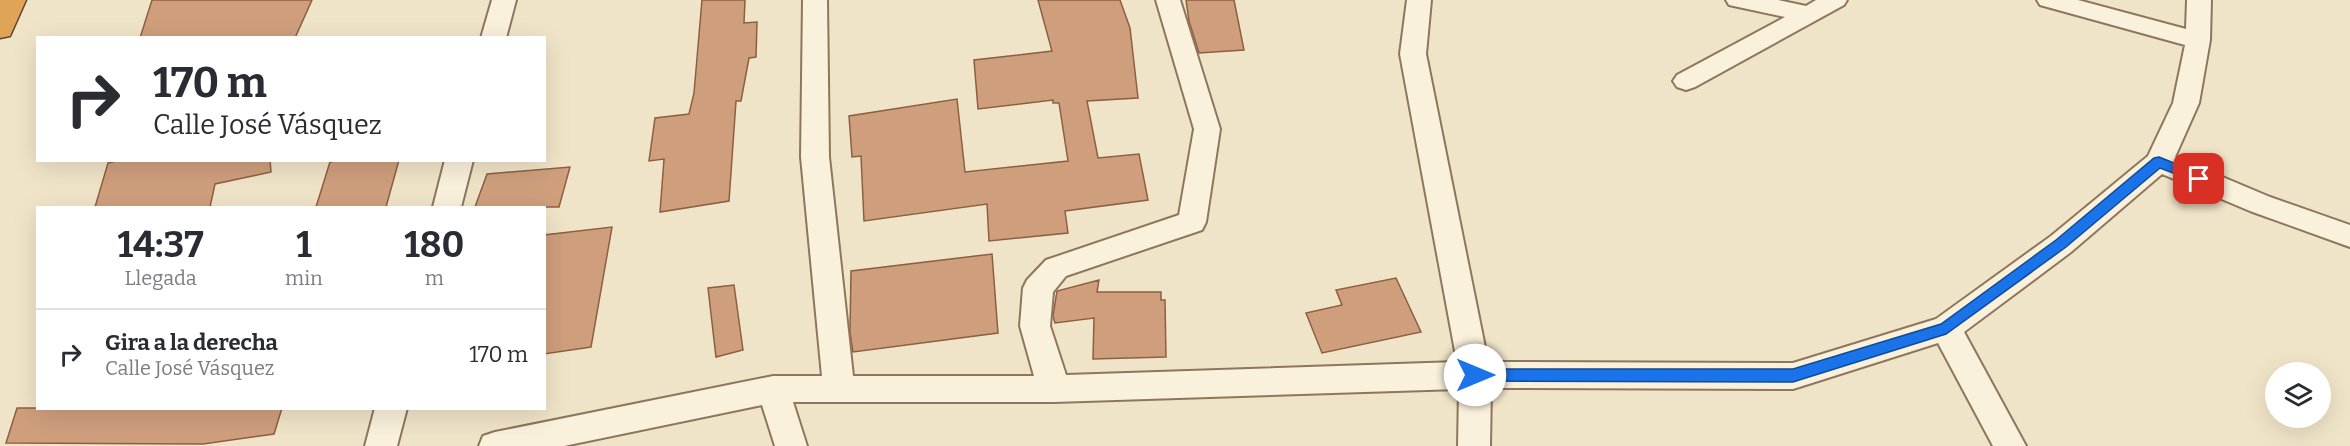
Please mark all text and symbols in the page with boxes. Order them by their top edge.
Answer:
text: 170 m [153,58,267,108]
icon: right [54,60,132,138]
text: Calle José Vásquez [153,109,382,141]
pin [2173,153,2224,204]
icon: arrive [2182,162,2215,195]
text: 14:37 [118,223,204,267]
text: 1 [296,223,312,267]
text: 180 [404,223,464,267]
text: Llegada [124,266,197,290]
text: min [285,266,323,290]
text: m [425,266,444,290]
text: Gira a la derecha [105,329,278,356]
icon: right [54,338,87,371]
text: 170 m [469,341,528,368]
position arrow [1443,343,1507,407]
text: Calle José Vásquez [105,356,274,380]
map controls [2265,362,2331,428]
button: layers [2265,362,2331,428]

